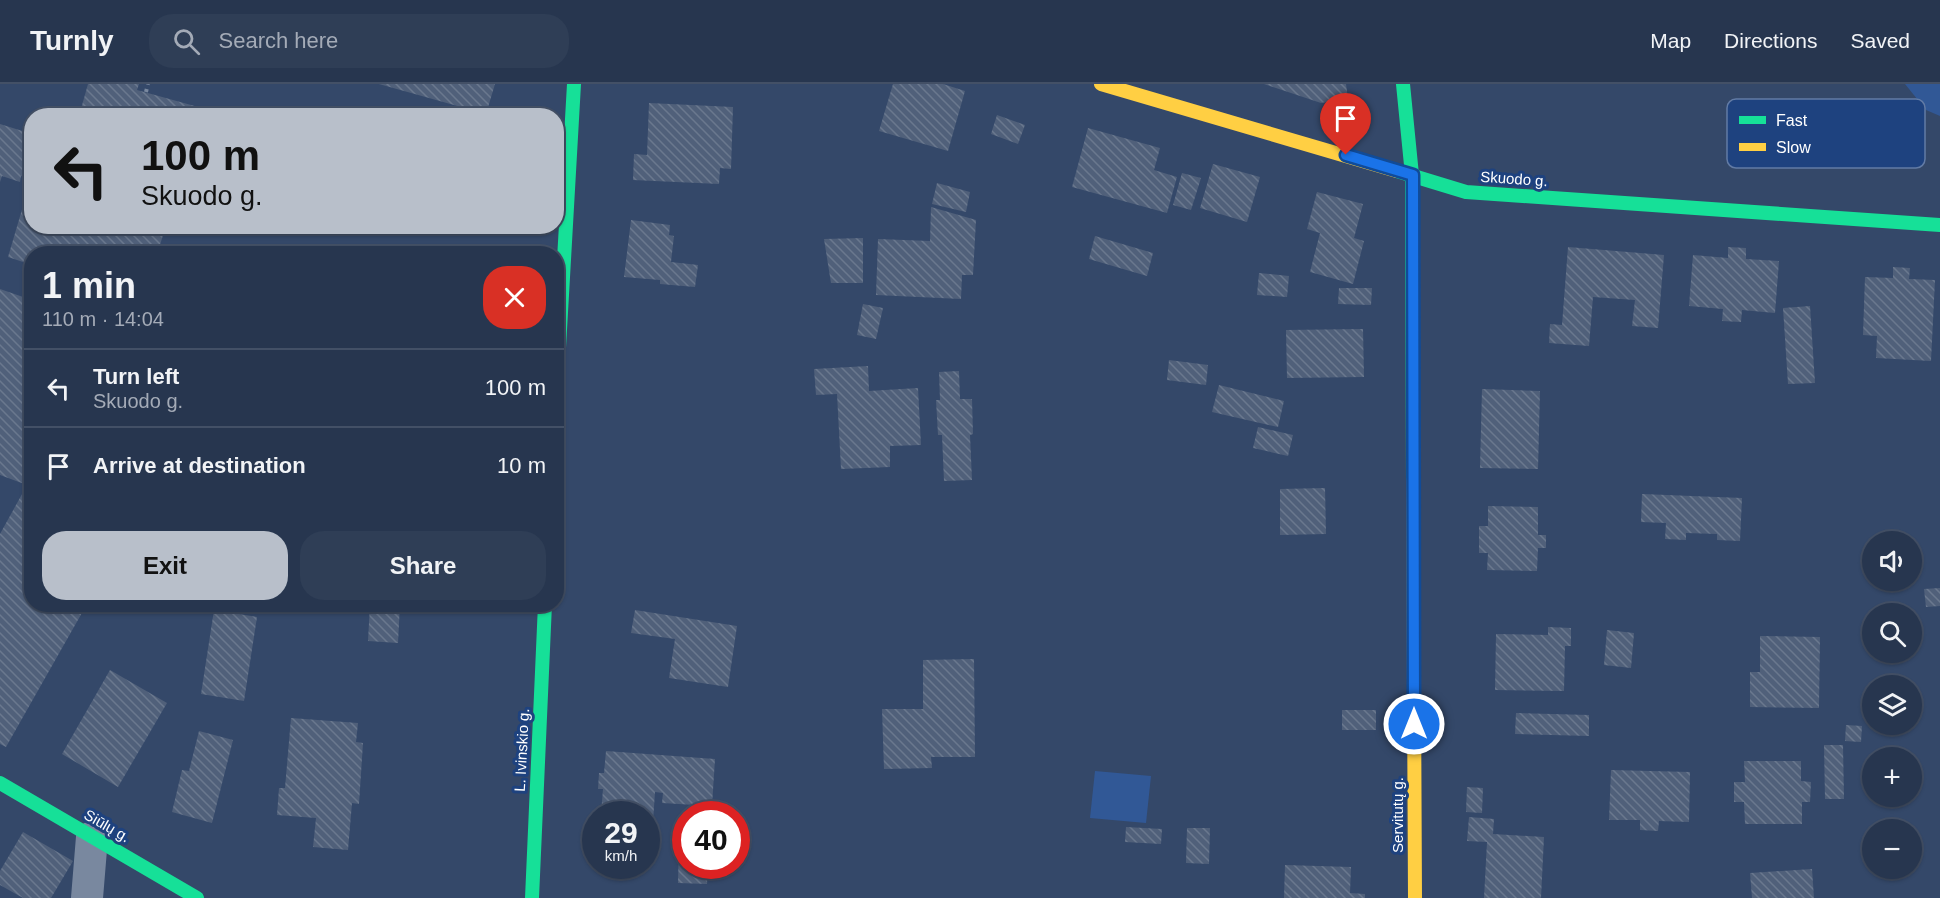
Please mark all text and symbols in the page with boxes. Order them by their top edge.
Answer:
search box [149,14,569,68]
text: Turnly [30,25,113,56]
icon: search [170,25,203,58]
text: Search here [218,28,338,53]
text: Map [1650,29,1691,52]
text: Directions [1724,29,1817,52]
text: Saved [1850,29,1910,52]
pin [1320,93,1371,155]
legend [1727,99,1925,168]
icon: arrive [1329,102,1362,135]
text: Fast [1776,112,1808,129]
icon: left [42,132,120,210]
text: 100 m [141,132,260,179]
text: Slow [1776,139,1811,156]
street label: Skuodo g. [1480,168,1548,189]
text: Skuodo g. [141,181,263,211]
text: 1 min [42,265,136,306]
button: close [483,266,546,329]
text: 110 m · 14:04 [42,308,164,330]
text: Turn left [93,364,179,389]
icon: left [42,372,75,405]
text: 100 m [485,375,546,400]
text: Skuodo g. [93,390,183,412]
icon: arrive [42,450,75,483]
text: Arrive at destination [93,453,306,478]
text: 10 m [497,453,546,478]
button: Exit [42,531,288,600]
button: Share [300,531,546,600]
map controls [1862,531,1922,879]
button: sound [1862,531,1922,591]
button: search [1862,603,1922,663]
button: layers [1862,675,1922,735]
position arrow [1382,692,1446,756]
street label: L. Ivinskio g. [511,708,532,792]
button: + [1862,747,1922,807]
street label: Servitutų g. [1389,777,1406,853]
speed limit sign: 40 [672,801,750,879]
street label: Siūlų g. [81,806,133,845]
text: 29 [604,816,638,849]
button: − [1862,819,1922,879]
text: km/h [605,847,637,864]

